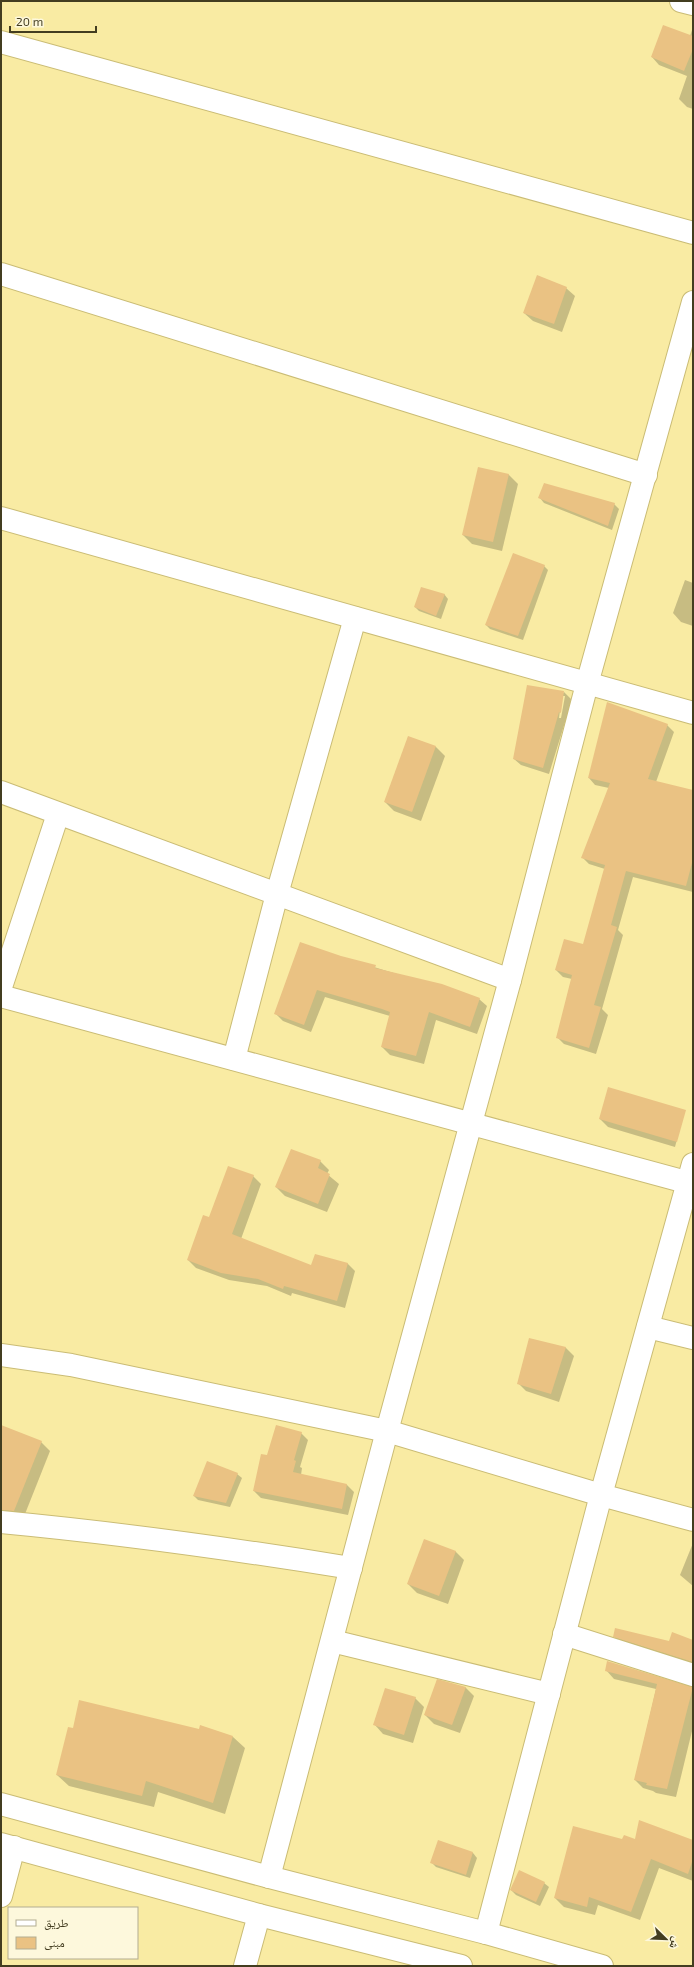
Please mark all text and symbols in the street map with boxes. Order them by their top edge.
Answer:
scale bar [10,8,96,34]
text: 20 m [16,14,43,28]
legend [8,1907,138,1959]
text: طريق [44,1915,69,1930]
north arrow [646,1919,686,1959]
text: ش [665,1934,684,1951]
text: مبنى [44,1935,65,1950]

